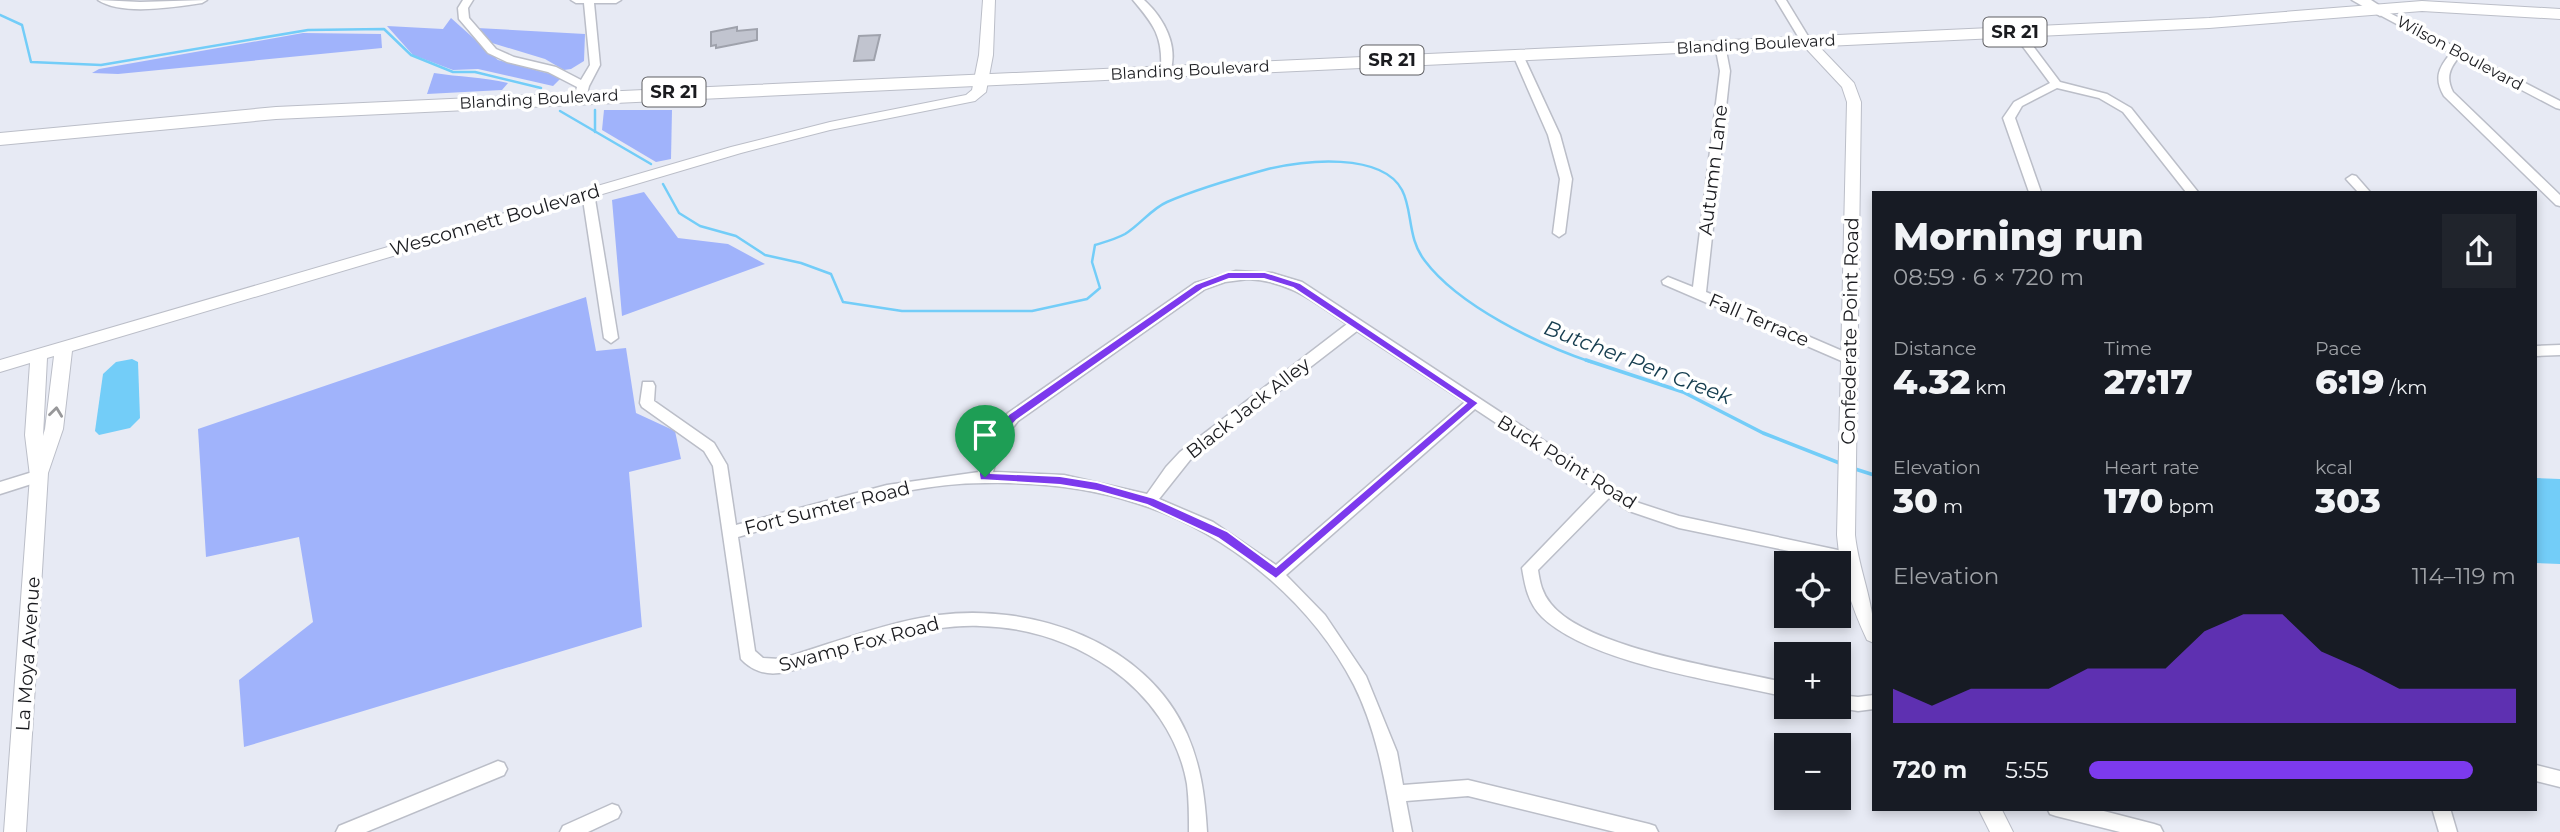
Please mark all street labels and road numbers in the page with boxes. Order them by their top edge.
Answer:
street label: Wilson Boulevard [2394,12,2526,94]
road number: SR 21 [1983,17,2046,46]
street label: Blanding Boulevard [1676,30,1836,58]
road number: SR 21 [1360,46,1424,74]
street label: Blanding Boulevard [1110,56,1270,84]
road number: SR 21 [642,78,706,106]
street label: Blanding Boulevard [459,85,619,113]
street label: Autumn Lane [1694,103,1732,237]
street label: Wesconnett Boulevard [387,179,603,261]
street label: Confederate Point Road [1837,217,1863,445]
street label: Fall Terrace [1705,289,1813,351]
street label: Black Jack Alley [1182,352,1315,463]
street label: Buck Point Road [1493,410,1641,514]
street label: Fort Sumter Road [742,476,912,540]
street label: La Moya Avenue [11,576,45,732]
street label: Swamp Fox Road [776,612,942,676]

